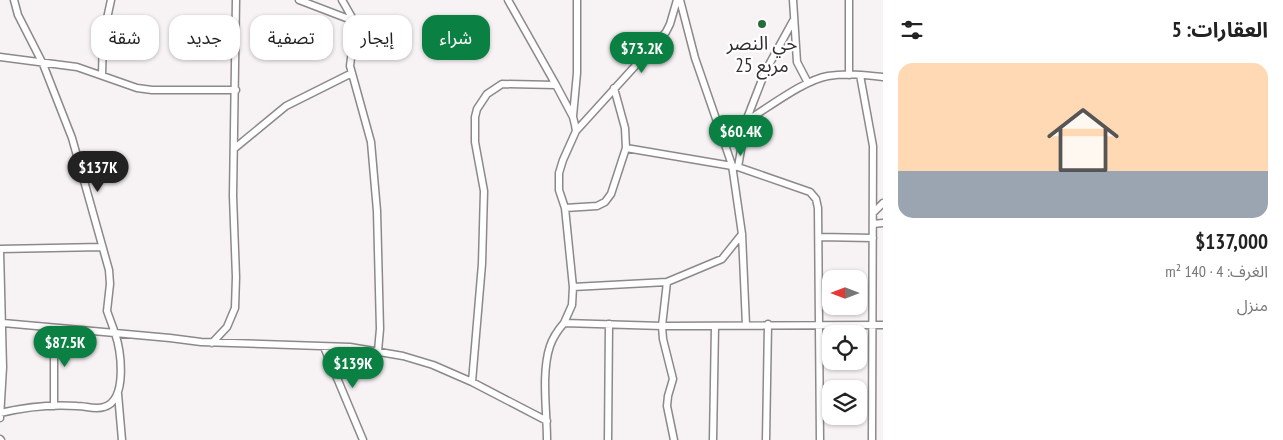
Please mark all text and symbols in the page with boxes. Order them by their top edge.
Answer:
chip: شقة [91,15,159,60]
chip: جديد [169,15,240,60]
chip: تصفية [250,15,333,60]
chip: إيجار [343,15,412,60]
chip: شراء [422,15,490,60]
icon: filters [898,16,926,44]
text: العقارات: 5 [1172,16,1268,43]
marker: حي النصر مربع 25 [756,18,768,30]
place label: حي النصر مربع 25 [726,31,797,80]
pin: $73.2K [601,32,683,74]
text: $73.2K [621,38,663,58]
icon: home [1038,95,1128,185]
pin: $60.4K [700,114,782,157]
text: $60.4K [720,121,762,141]
pin: $137K [63,150,133,193]
text: $137K [79,157,117,177]
text: $137,000 [1195,228,1268,255]
text: الغرف: 4 · 140 m² [1165,261,1268,281]
north arrow [822,270,868,315]
map controls [822,270,867,425]
text: منزل [1237,295,1268,315]
button: locate [822,325,867,370]
pin: $87.5K [24,326,106,368]
text: $87.5K [45,332,85,352]
pin: $139K [318,346,388,389]
text: $139K [334,353,372,373]
button: layers [822,380,867,425]

